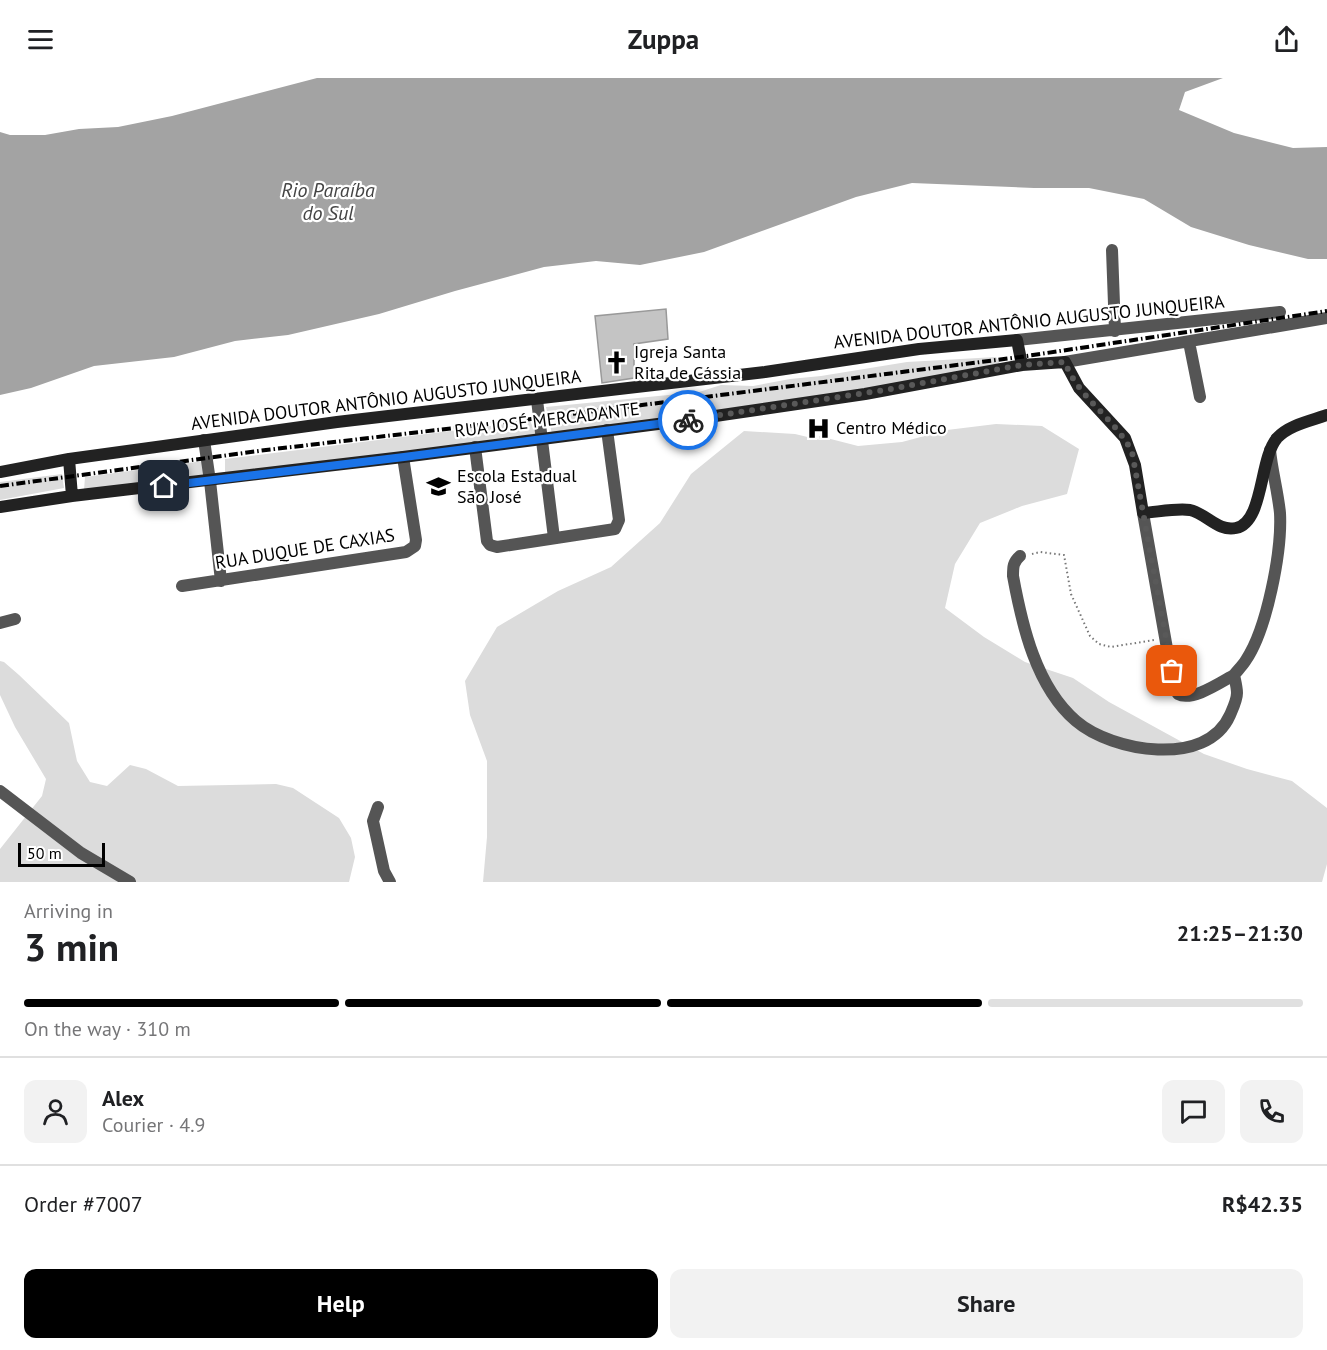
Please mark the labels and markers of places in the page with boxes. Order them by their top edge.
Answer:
place label: Igreja Santa Rita de Cássia [634,340,741,384]
church icon: Igreja Santa Rita de Cássia [603,349,629,375]
hospital icon: Centro Médico [805,415,831,441]
place label: Centro Médico [836,416,947,439]
pin [138,460,189,511]
place label: Escola Estadual São José [457,464,577,508]
school or university icon: Escola Estadual São José [426,473,452,499]
pin [1146,645,1197,696]

